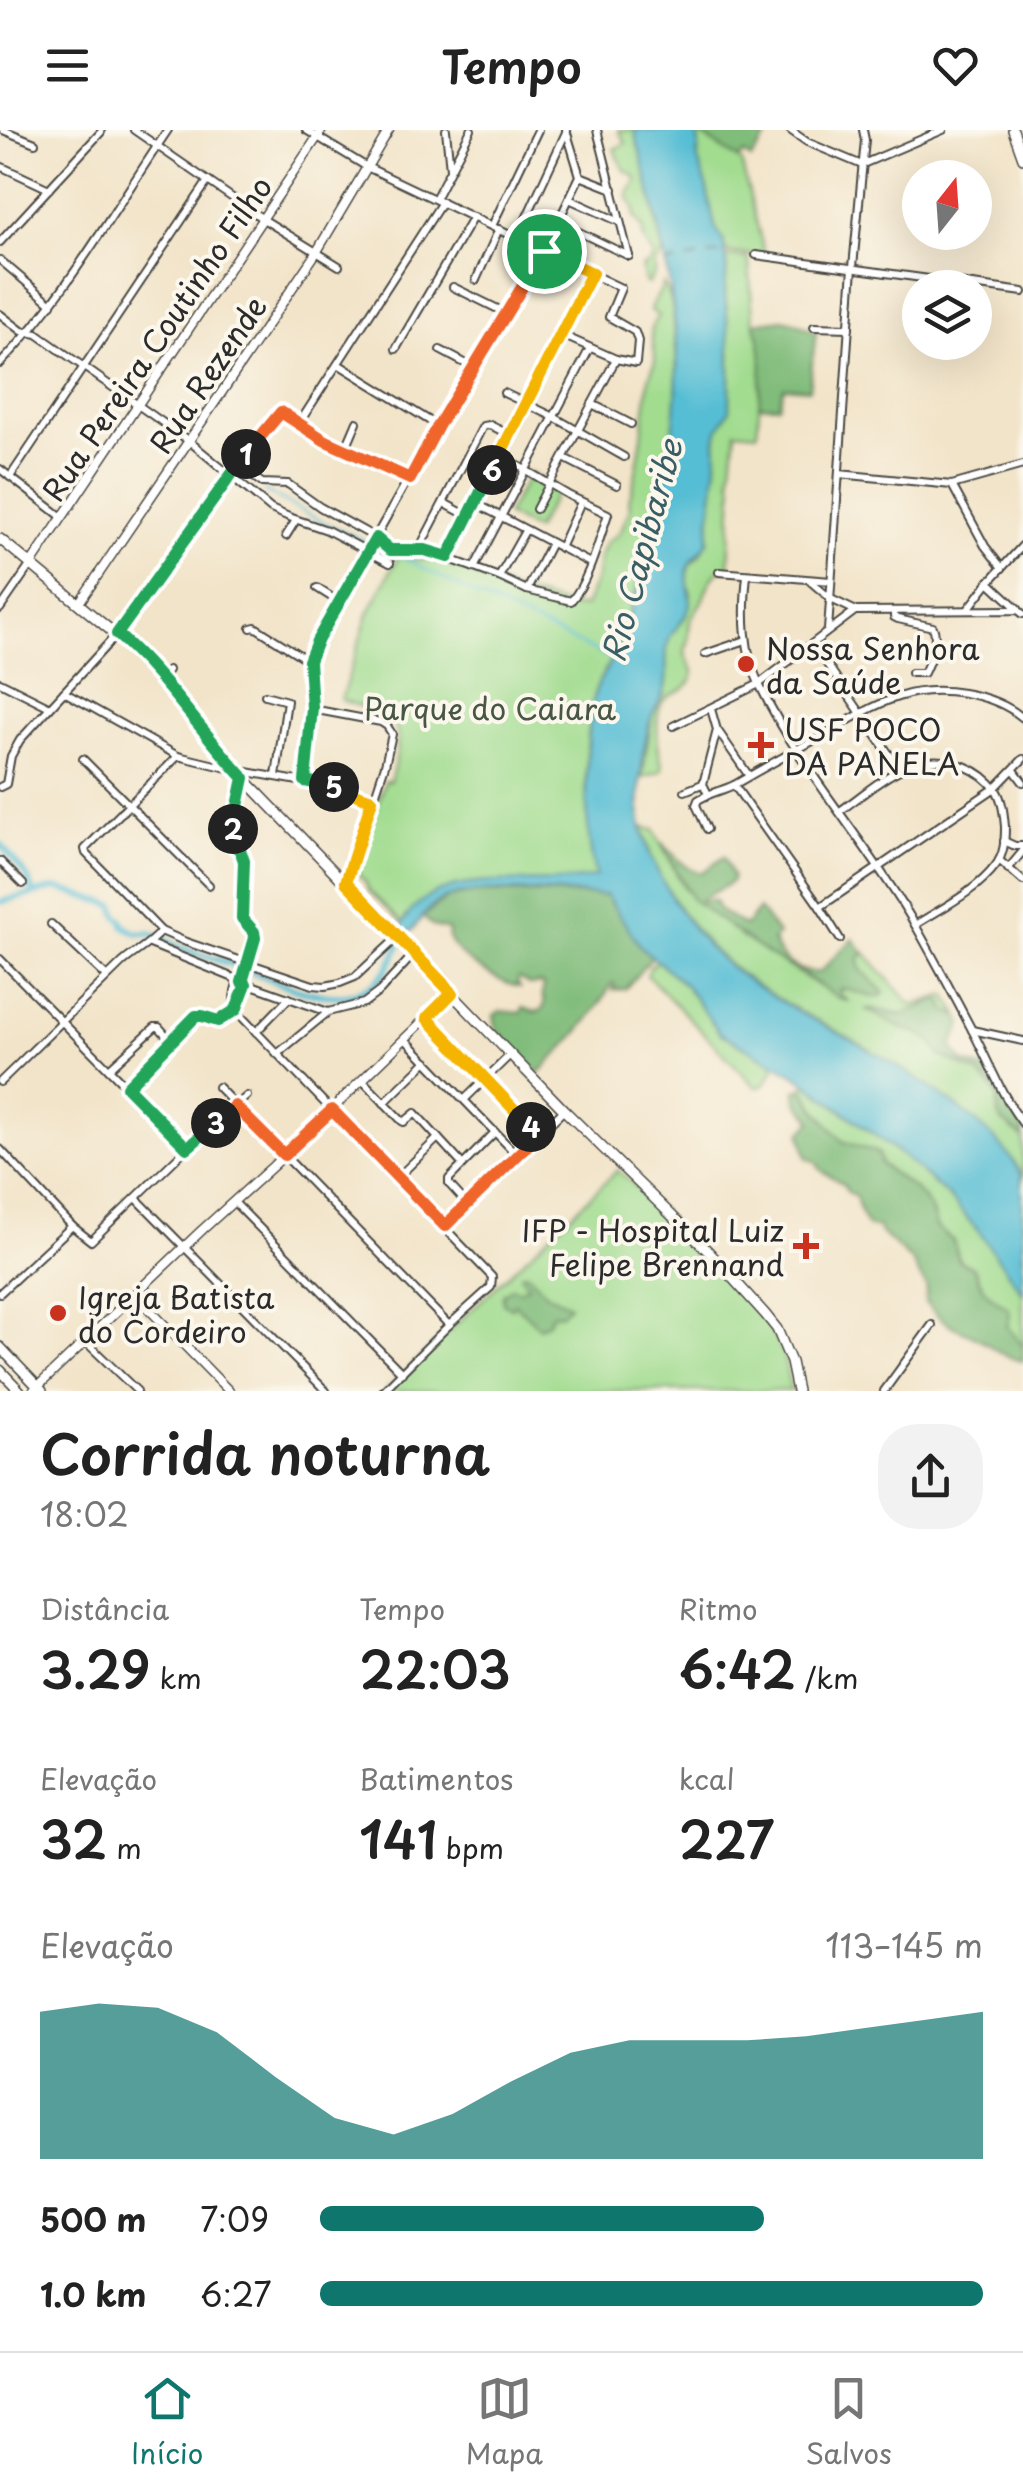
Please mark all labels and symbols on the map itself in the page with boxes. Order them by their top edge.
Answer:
north arrow [902,160,992,250]
street label: Rua Pereira Coutinho Filho [30,166,282,510]
pin [502,209,587,294]
street label: Rua Rezende [138,286,276,462]
pin: 1 [221,429,271,479]
water label: Rio Capibaribe [588,432,694,667]
pin: 6 [467,445,517,495]
place label: Nossa Senhora da Saúde [766,625,980,704]
marker: Nossa Senhora da Saúde [735,653,757,675]
park label: Parque do Caiara [364,685,617,730]
place label: USF POCO DA PANELA [784,706,959,785]
marker: USF POCO DA PANELA [748,732,774,758]
pin: 5 [309,762,359,812]
pin: 2 [208,804,258,854]
pin: 3 [191,1098,241,1148]
pin: 4 [506,1102,556,1152]
place label: IFP - Hospital Luiz Felipe Brennand [522,1207,784,1286]
marker: IFP - Hospital Luiz Felipe Brennand [793,1233,819,1259]
place label: Igreja Batista do Cordeiro [78,1274,275,1353]
marker: Igreja Batista do Cordeiro [47,1302,69,1324]

